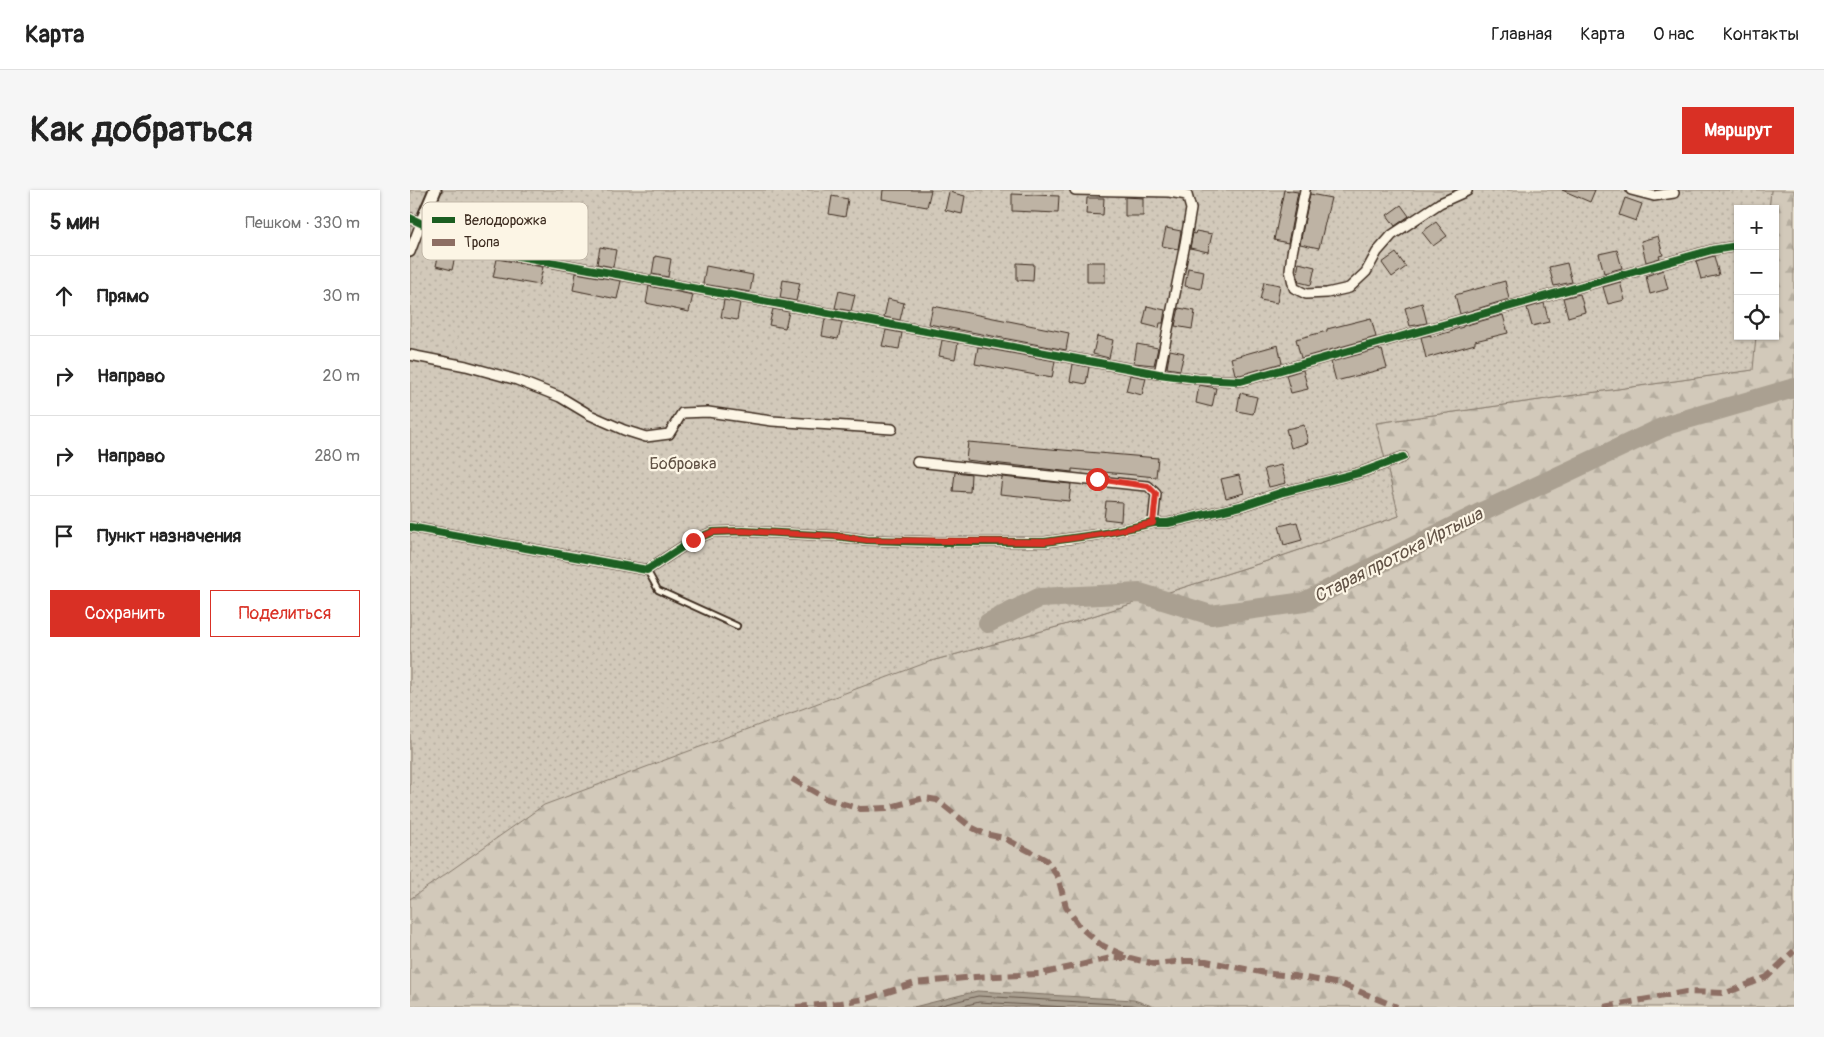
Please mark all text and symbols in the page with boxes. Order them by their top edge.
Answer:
text: Карта [25,20,84,49]
text: Главная [1491,23,1552,46]
text: Карта [1580,23,1625,46]
text: О нас [1653,23,1695,46]
text: Контакты [1723,23,1799,46]
button: Маршрут [1682,107,1794,154]
text: Как добраться [30,108,253,152]
legend [422,202,588,260]
map controls [1734,205,1779,340]
button: + [1734,205,1779,250]
text: 5 мин [50,209,100,236]
text: Велодорожка [464,212,546,229]
text: Пешком · 330 m [245,213,360,233]
text: Тропа [464,234,500,251]
button: − [1734,250,1779,295]
icon: ahead [50,282,78,310]
text: Прямо [97,284,149,308]
text: 30 m [322,286,360,306]
button: locate [1734,295,1779,340]
icon: right [50,362,78,390]
text: Направо [97,364,165,388]
text: 20 m [322,366,360,386]
icon: right [50,442,78,470]
text: Направо [97,444,165,468]
text: 280 m [314,446,360,466]
park label: Бобровка [649,454,717,474]
route start [1086,468,1109,491]
water label: Старая протока Иртыша [1310,502,1488,608]
icon: arrive [50,522,78,550]
text: Пункт назначения [97,524,241,548]
route end [682,529,705,552]
button: Сохранить [50,590,200,637]
button: Поделиться [210,590,360,637]

